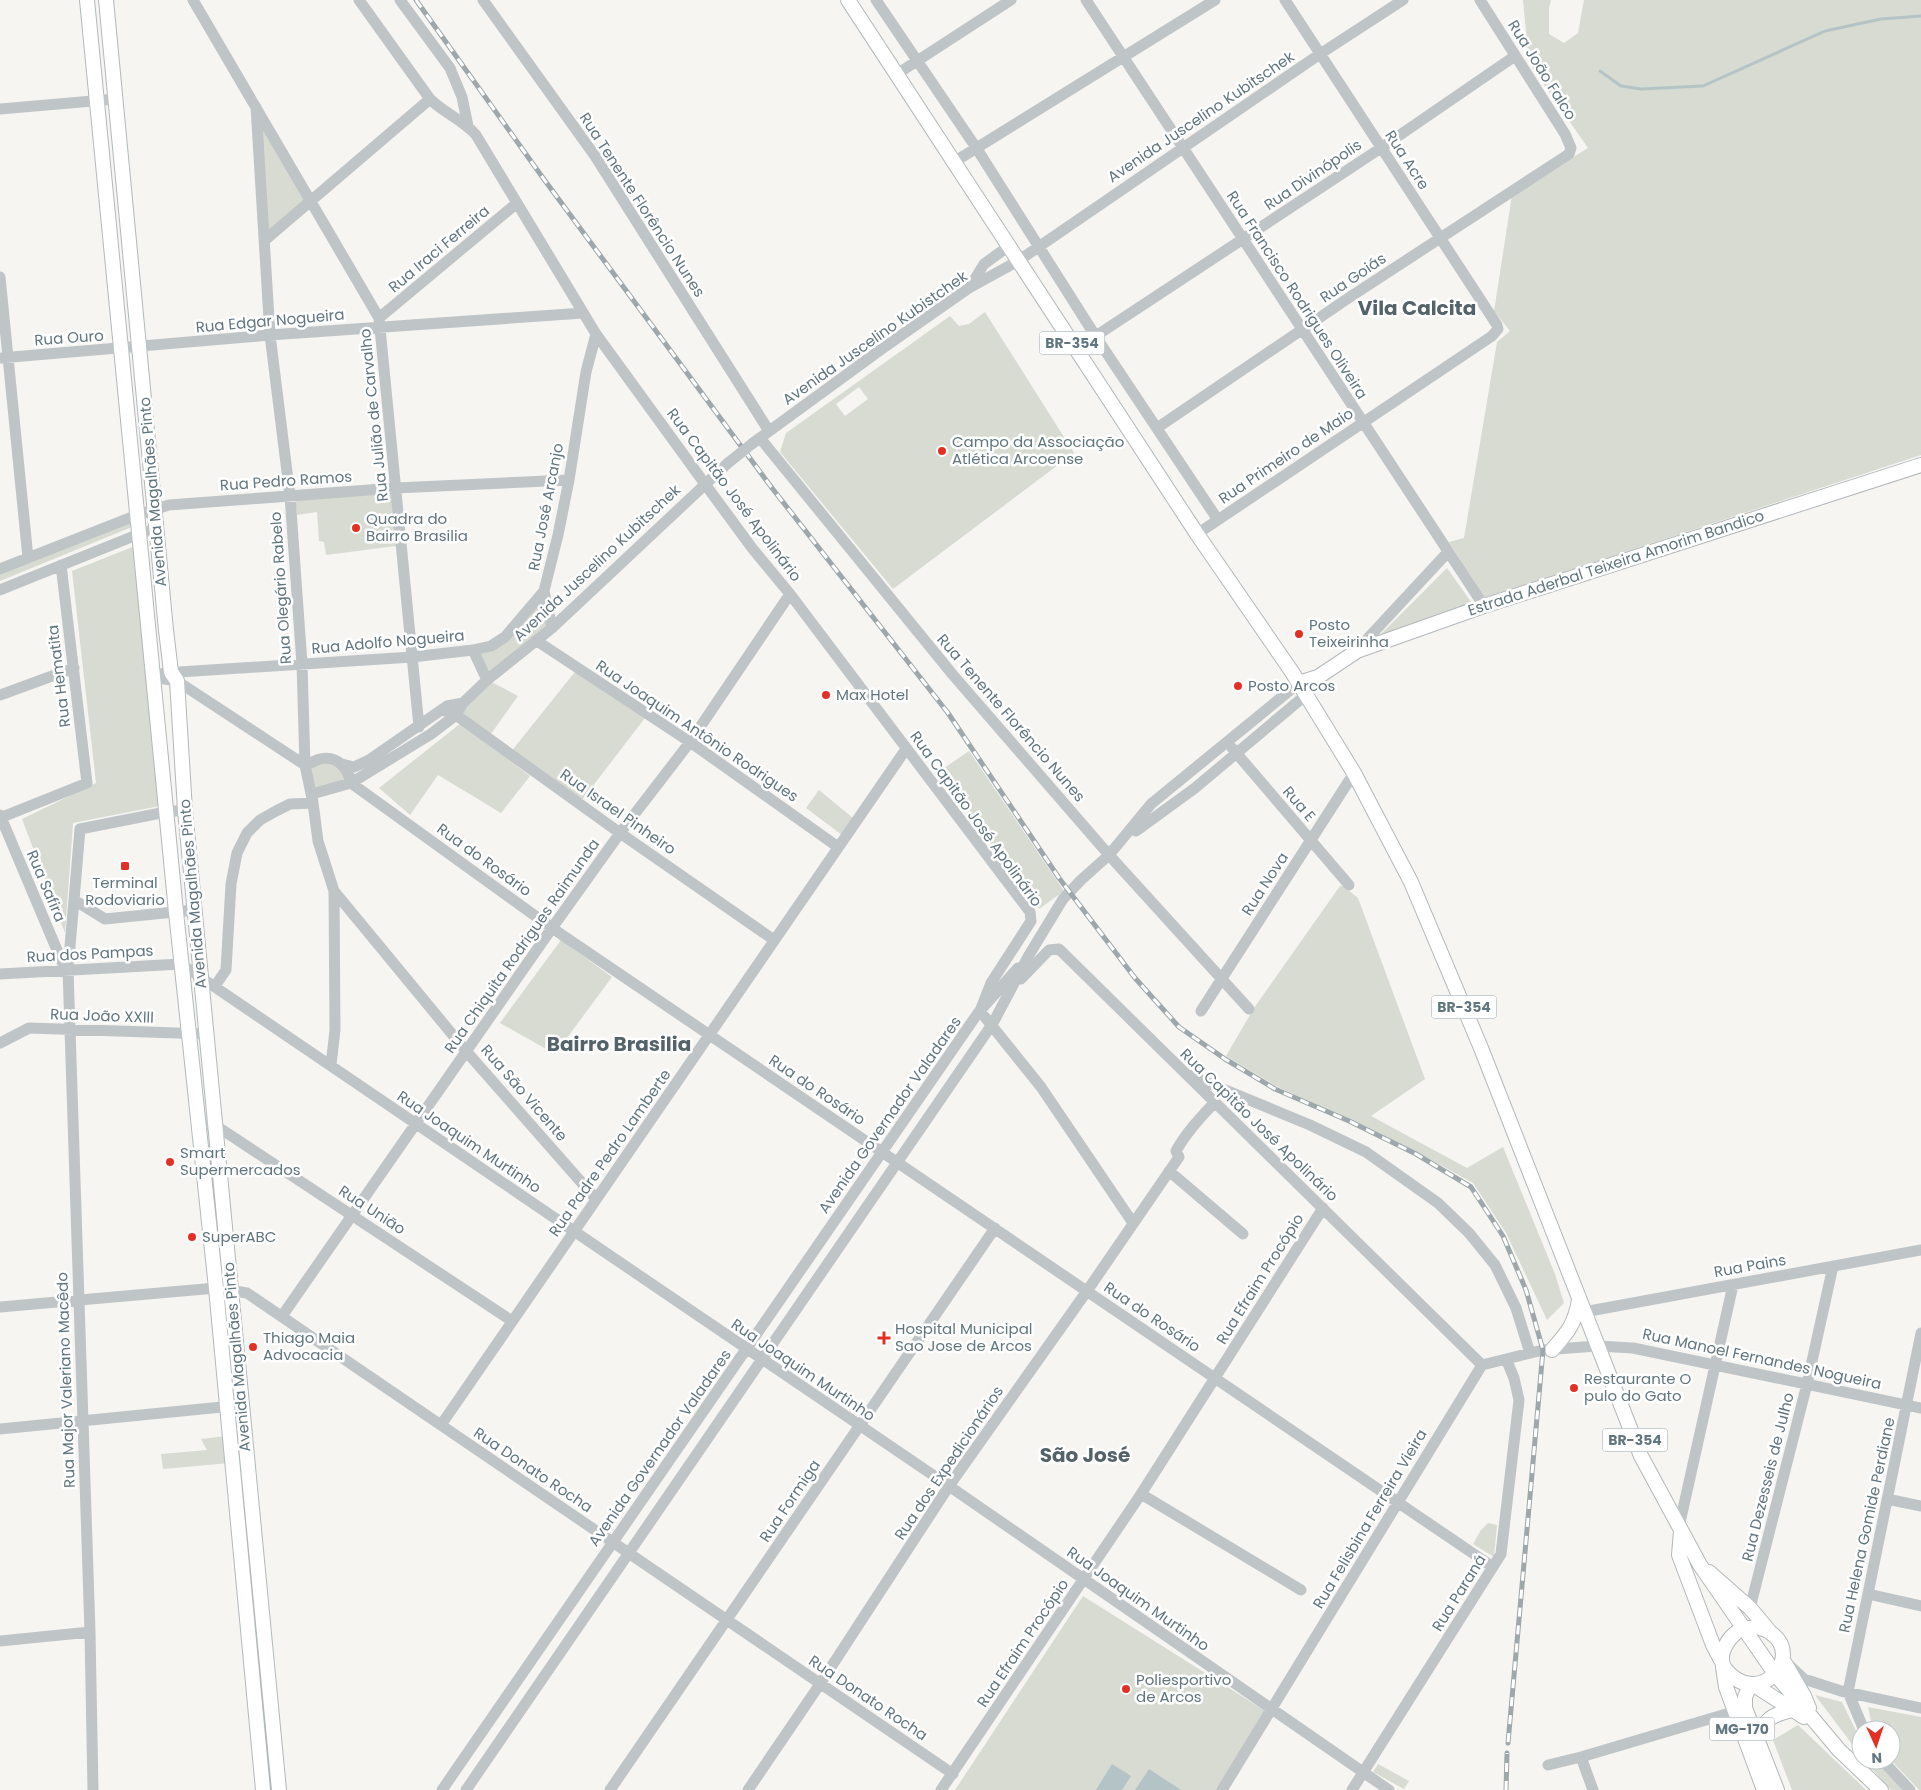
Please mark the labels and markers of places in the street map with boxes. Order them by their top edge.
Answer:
place label: Campo da Associação Atlética Arcoense [952,431,1124,469]
marker: Campo da Associação Atlética Arcoense [936,445,948,457]
place label: Quadra do Bairro Brasilia [366,508,468,546]
marker: Quadra do Bairro Brasilia [350,522,362,534]
place label: Posto Teixeirinha [1309,614,1389,652]
marker: Posto Teixeirinha [1293,628,1305,640]
place label: Posto Arcos [1248,675,1336,696]
marker: Posto Arcos [1232,680,1244,692]
place label: Max Hotel [836,684,909,705]
marker: Max Hotel [820,689,832,701]
marker: Terminal Rodoviario [119,860,131,872]
place label: Terminal Rodoviario [85,872,165,910]
place label: Smart Supermercados [180,1142,301,1180]
marker: Smart Supermercados [164,1156,176,1168]
place label: SuperABC [202,1226,276,1247]
marker: SuperABC [186,1231,198,1243]
place label: Hospital Municipal Sao Jose de Arcos [895,1318,1033,1356]
place label: Thiago Maia Advocacia [263,1327,355,1365]
marker: Hospital Municipal Sao Jose de Arcos [877,1331,891,1345]
marker: Thiago Maia Advocacia [247,1341,259,1353]
place label: Restaurante O pulo do Gato [1584,1368,1692,1406]
marker: Restaurante O pulo do Gato [1568,1382,1580,1394]
place label: Poliesportivo de Arcos [1136,1669,1231,1707]
marker: Poliesportivo de Arcos [1120,1683,1132,1695]

